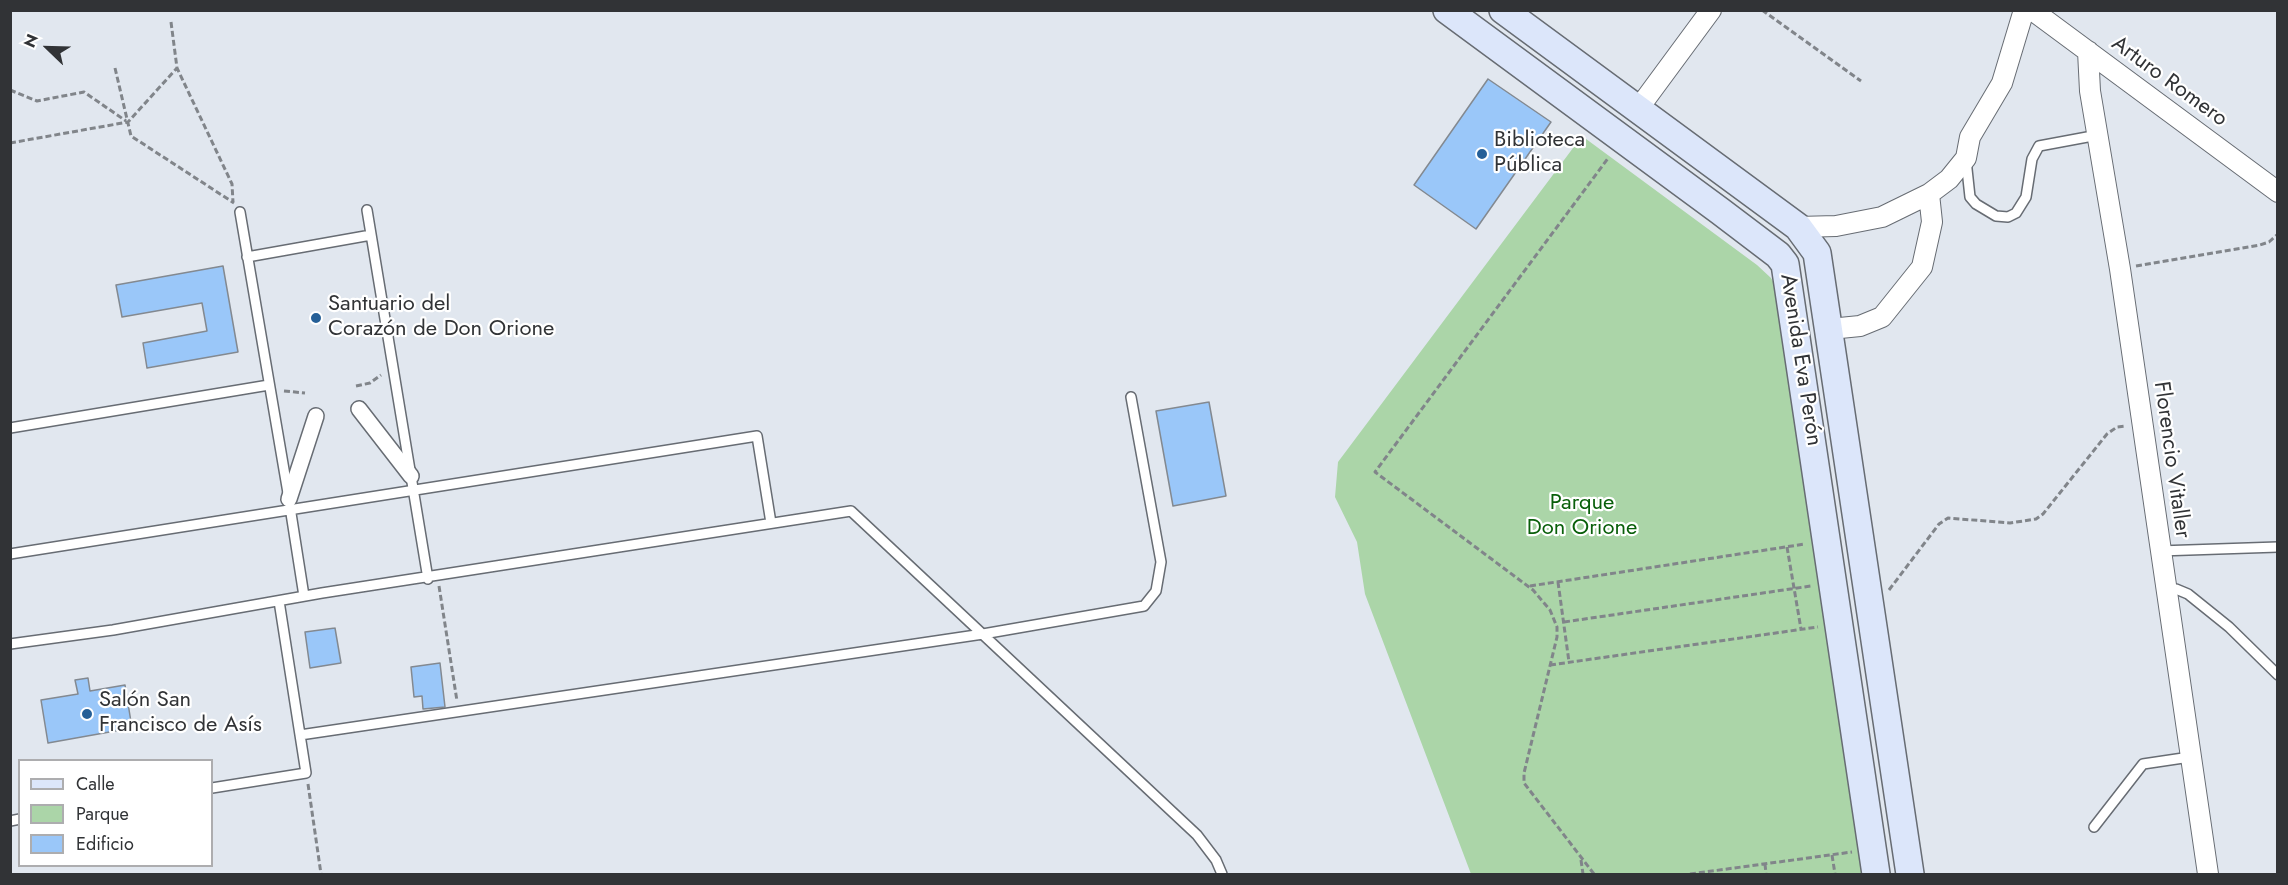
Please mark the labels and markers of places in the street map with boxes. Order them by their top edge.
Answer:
place label: Biblioteca Pública [1494,128,1585,180]
marker: Biblioteca Pública [1475,147,1489,161]
place label: Santuario del Corazón de Don Orione [328,292,554,344]
marker: Santuario del Corazón de Don Orione [309,311,323,325]
place label: Salón San Francisco de Asís [99,688,262,740]
marker: Salón San Francisco de Asís [80,707,94,721]

